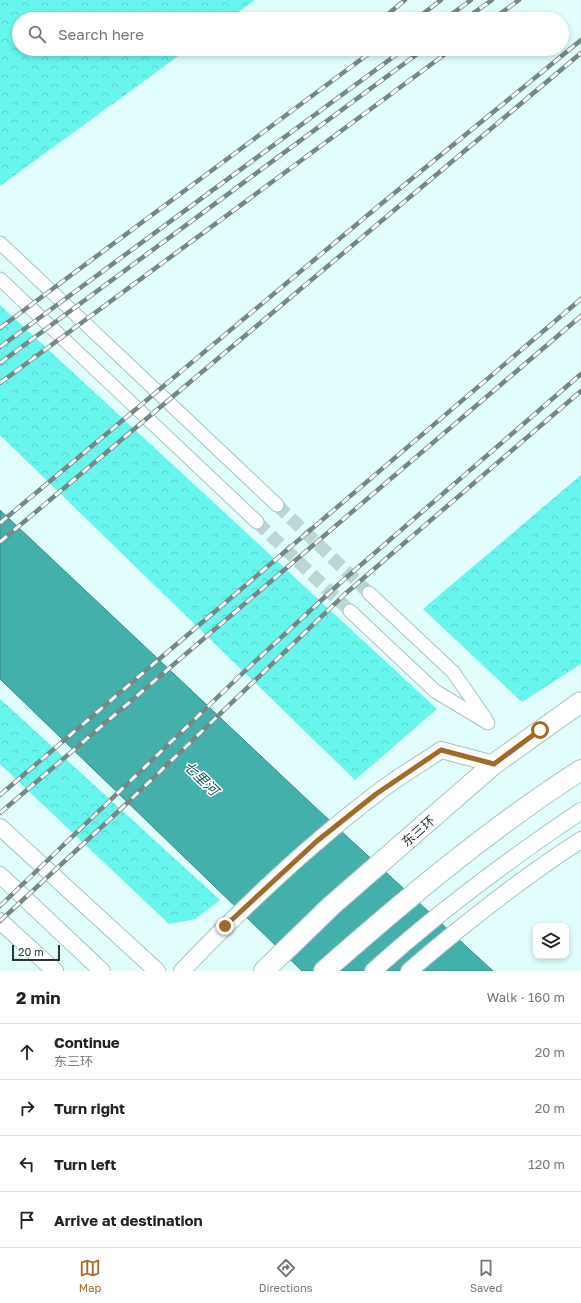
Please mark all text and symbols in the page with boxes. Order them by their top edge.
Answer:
search box [12,12,569,56]
icon: search [26,23,48,45]
text: Search here [58,25,144,43]
route start [531,721,549,739]
water label: 七里河 [180,757,225,800]
street label: 东三环 [398,812,438,850]
route end [216,917,234,935]
map controls [533,923,569,959]
button: layers [533,923,569,959]
scale bar [12,943,60,962]
text: 20 m [18,945,44,958]
text: 2 min [16,987,60,1008]
text: Walk · 160 m [487,989,565,1005]
text: Continue [54,1033,120,1051]
icon: ahead [16,1041,38,1063]
text: 20 m [535,1044,565,1060]
text: 东三环 [54,1053,93,1069]
icon: right [16,1097,38,1119]
text: Turn right [54,1099,125,1117]
text: 20 m [535,1100,565,1116]
icon: left [16,1153,38,1175]
text: Turn left [54,1155,116,1173]
text: 120 m [528,1156,565,1172]
icon: arrive [16,1209,38,1231]
text: Arrive at destination [54,1211,203,1229]
tab: Map [79,1257,101,1294]
tab: Directions [259,1257,313,1294]
tab: Saved [470,1257,502,1294]

